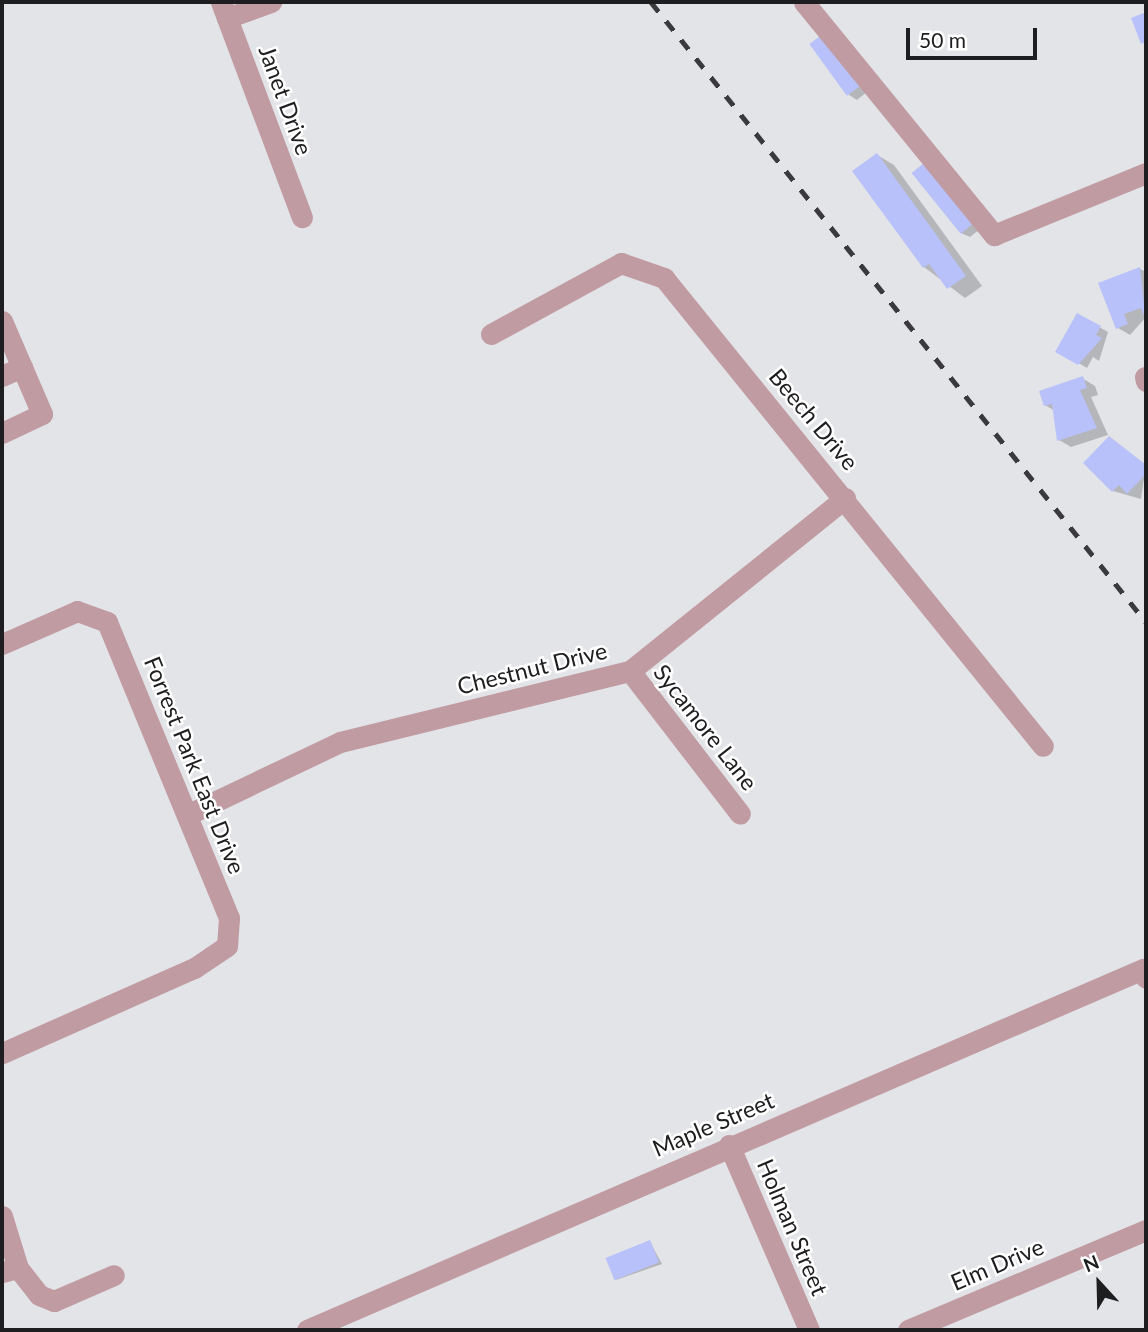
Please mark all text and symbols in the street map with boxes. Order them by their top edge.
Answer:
scale bar [910,14,1041,58]
text: 50 m [919,27,966,52]
street label: Janet Drive [253,41,319,159]
street label: Beech Drive [764,363,864,475]
street label: Chestnut Drive [454,636,610,700]
street label: Forrest Park East Drive [139,652,251,878]
street label: Sycamore Lane [648,659,764,795]
street label: Maple Street [648,1086,778,1162]
street label: Holman Street [752,1155,834,1299]
street label: Elm Drive [946,1232,1048,1296]
north arrow [1064,1248,1134,1318]
text: N [1080,1250,1102,1276]

